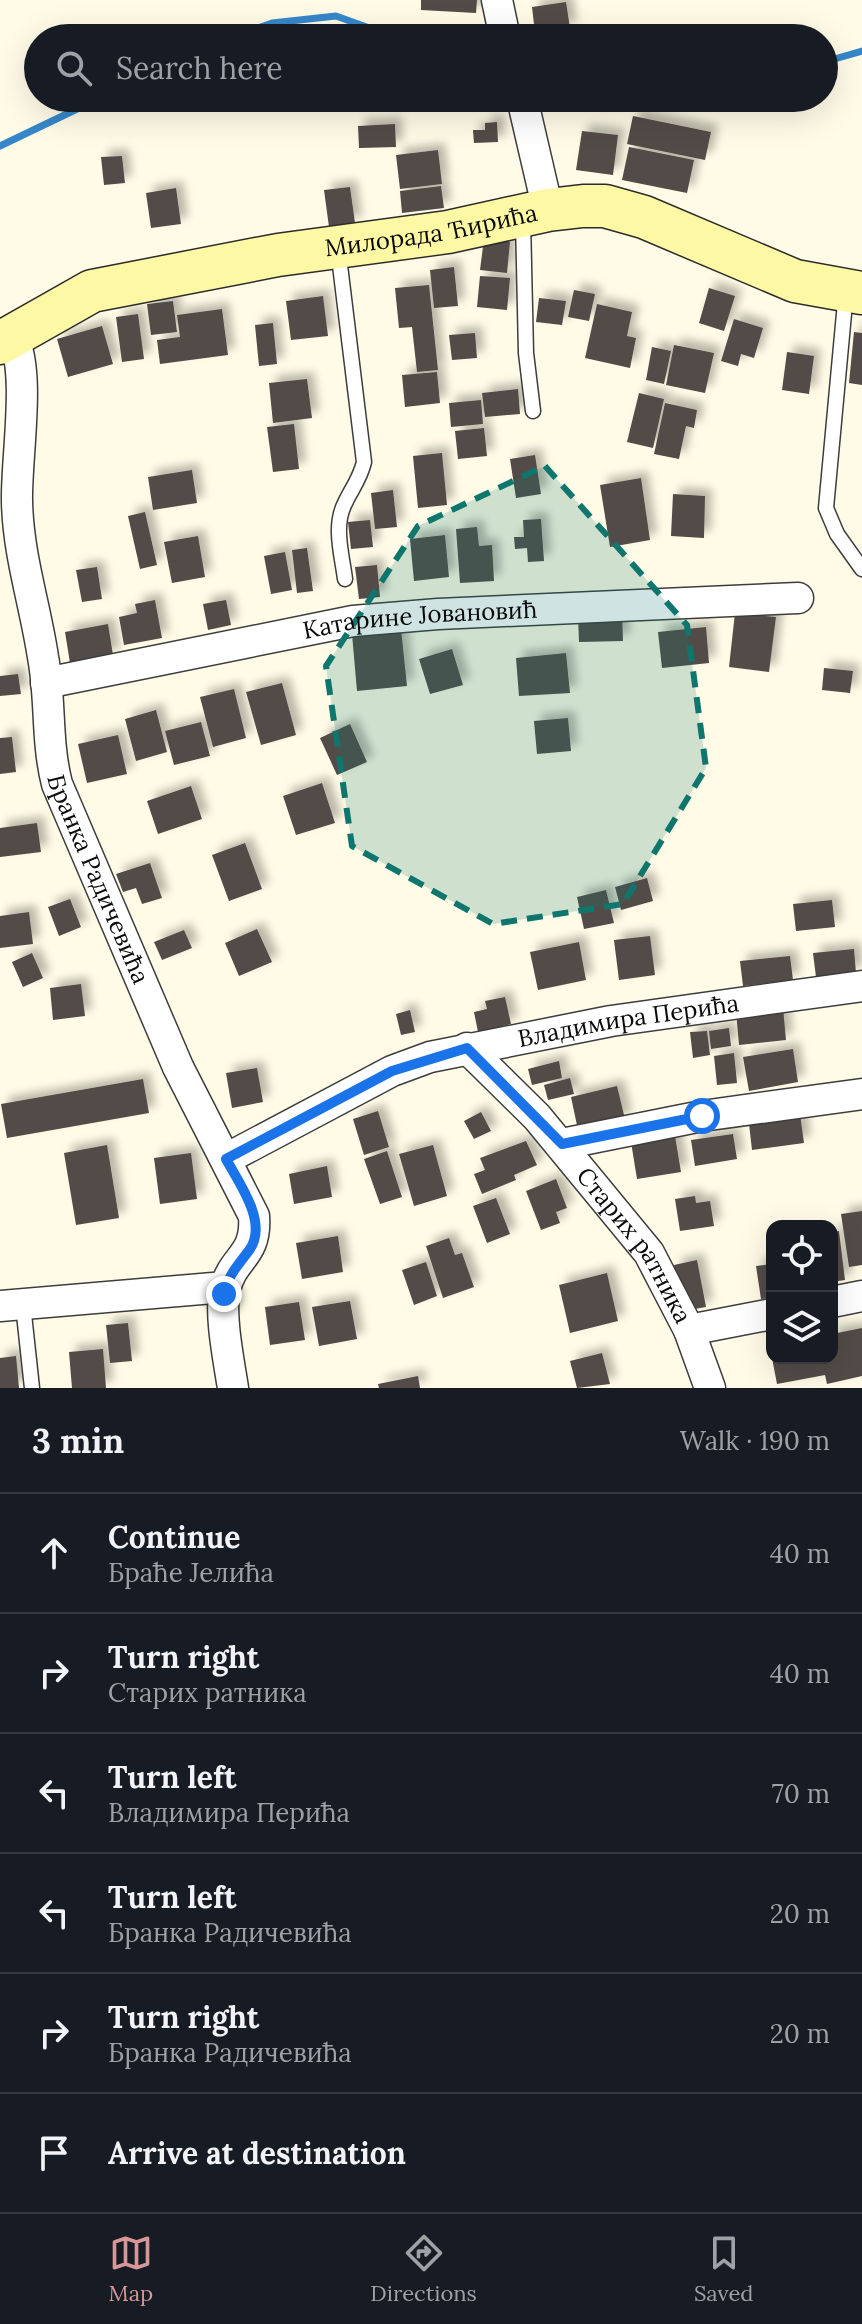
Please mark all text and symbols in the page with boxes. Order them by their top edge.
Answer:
search box [24,24,838,112]
icon: search [52,46,96,90]
text: Search here [116,49,283,87]
street label: Милорада Ћирића [323,197,540,264]
street label: Катарине Јовановић [300,594,538,646]
street label: Бранка Радичевића [40,771,157,988]
street label: Владимира Перића [515,987,741,1054]
route start [684,1098,720,1134]
street label: Старих ратника [570,1161,699,1328]
map controls [766,1220,838,1364]
button: locate [766,1220,838,1292]
route end [206,1276,242,1312]
button: layers [766,1292,838,1364]
text: 3 min [32,1419,124,1462]
text: Walk · 190 m [680,1424,830,1457]
text: Continue [108,1518,240,1556]
icon: ahead [32,1531,76,1575]
text: 40 m [770,1537,830,1570]
text: Браће Јелића [108,1556,274,1589]
text: Turn right [108,1638,259,1676]
icon: right [32,1651,76,1695]
text: 40 m [770,1657,830,1690]
text: Старих ратника [108,1676,307,1709]
text: Turn left [108,1758,236,1796]
icon: left [32,1771,76,1815]
text: 70 m [772,1777,830,1810]
text: Владимира Перића [108,1796,350,1829]
text: Turn left [108,1878,236,1916]
icon: left [32,1891,76,1935]
text: 20 m [770,1897,830,1930]
text: Бранка Радичевића [108,1916,352,1949]
text: Turn right [108,1998,259,2036]
icon: right [32,2011,76,2055]
text: 20 m [770,2017,830,2050]
text: Бранка Радичевића [108,2036,352,2069]
icon: arrive [32,2131,76,2175]
text: Arrive at destination [108,2134,406,2172]
tab: Map [109,2231,153,2307]
tab: Directions [370,2231,477,2307]
tab: Saved [694,2231,753,2307]

